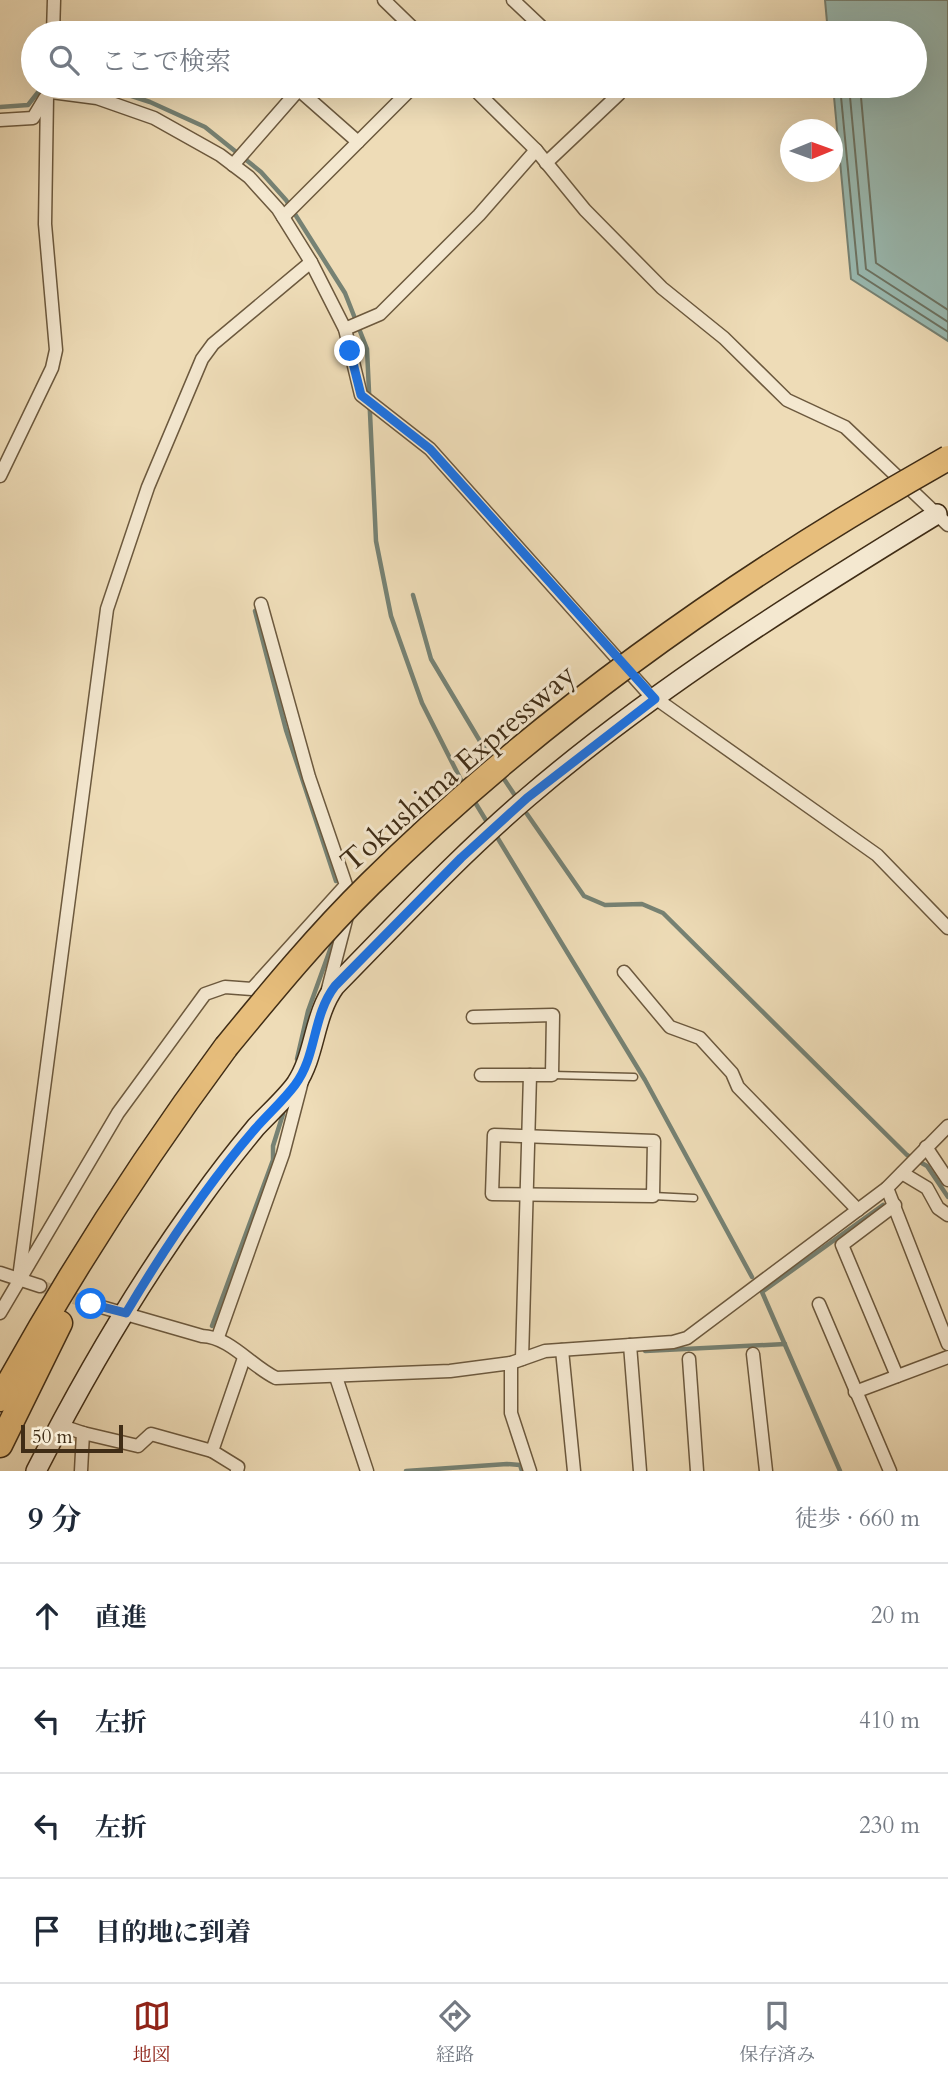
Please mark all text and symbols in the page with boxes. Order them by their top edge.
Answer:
search box [21,21,927,98]
icon: search [45,41,83,79]
text: ここで検索 [101,44,231,79]
north arrow [780,119,843,182]
route end [334,335,365,366]
street label: Tokushima Expressway [332,654,584,882]
route start [75,1288,106,1319]
scale bar [21,1422,122,1454]
text: 50 m [32,1424,73,1450]
text: 9 分 [28,1499,81,1540]
text: 徒歩 · 660 m [795,1503,920,1534]
icon: ahead [28,1597,66,1635]
text: 直進 [95,1600,147,1635]
text: 20 m [871,1600,920,1631]
icon: left [28,1702,66,1740]
text: 左折 [95,1705,147,1740]
text: 410 m [859,1705,920,1736]
icon: left [28,1807,66,1845]
text: 左折 [95,1810,147,1845]
text: 230 m [859,1810,920,1841]
icon: arrive [28,1912,66,1950]
text: 目的地に到着 [95,1915,251,1950]
tab: 地図 [133,1997,171,2068]
tab: 経路 [436,1997,474,2068]
tab: 保存済み [739,1997,815,2068]

